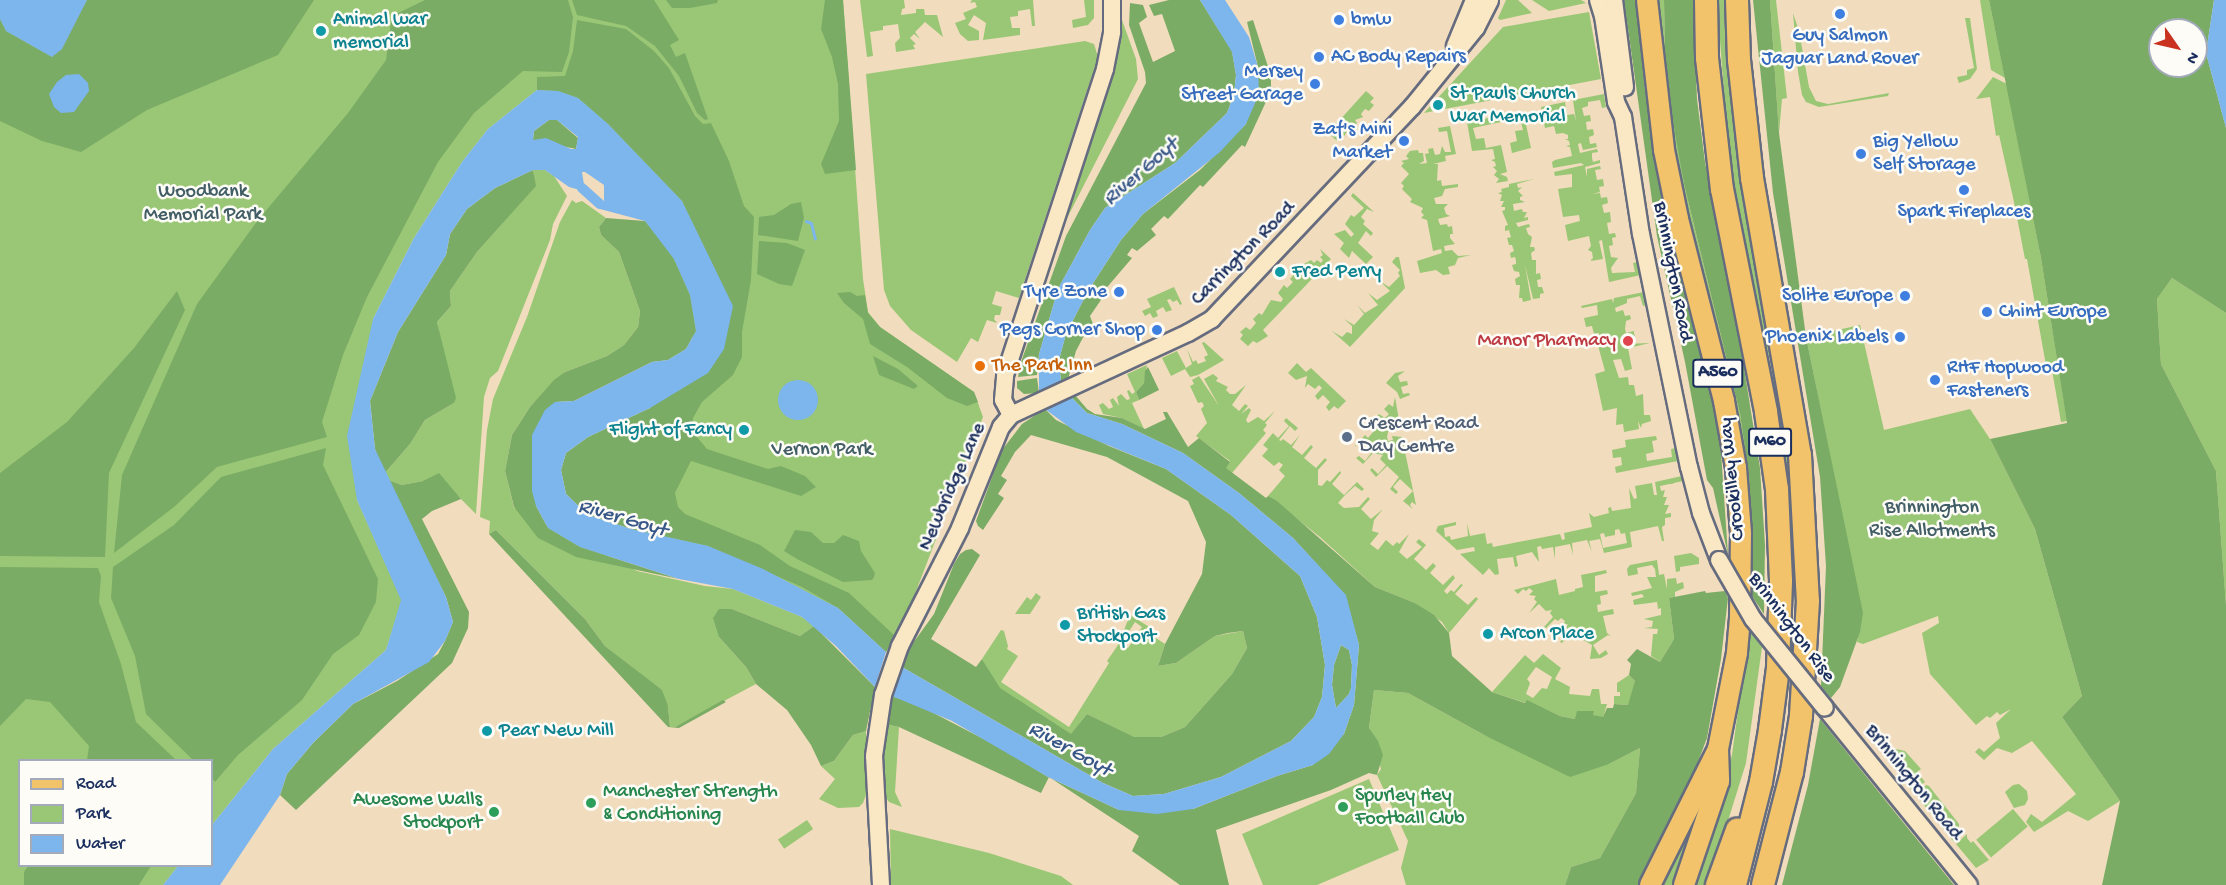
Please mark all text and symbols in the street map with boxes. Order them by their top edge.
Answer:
marker: Guy Salmon Jaguar Land Rover [1833,7,1847,21]
place label: Animal war memorial [333,8,427,55]
place label: bmw [1351,8,1391,32]
marker: bmw [1332,13,1346,27]
north arrow [2148,18,2208,78]
marker: Animal war memorial [314,24,328,38]
place label: Guy Salmon Jaguar Land Rover [1762,24,1918,71]
place label: AC Body Repairs [1331,45,1466,69]
text: N [2181,48,2202,67]
marker: AC Body Repairs [1312,50,1326,64]
place label: Mersey Street Garage [1181,60,1303,107]
marker: Mersey Street Garage [1308,77,1322,91]
place label: St Pauls Church War Memorial [1450,82,1576,129]
marker: St Pauls Church War Memorial [1431,98,1445,112]
place label: Zaf's Mini Market [1313,118,1392,165]
place label: Big Yellow Self Storage [1873,130,1976,177]
water label: River Goyt [1099,134,1185,212]
marker: Zaf's Mini Market [1397,134,1411,148]
marker: Big Yellow Self Storage [1854,147,1868,161]
park label: Woodbank Memorial Park [144,180,262,227]
marker: Spark Fireplaces [1957,183,1971,197]
street label: Carrington Road [1187,197,1301,311]
street label: Brinnington Road [1647,200,1697,344]
place label: Spark Fireplaces [1898,200,2030,224]
place label: Fred Perry [1292,260,1381,284]
marker: Fred Perry [1273,265,1287,279]
place label: Tyre Zone [1024,280,1107,304]
place label: Solite Europe [1782,284,1893,308]
marker: Tyre Zone [1112,285,1126,299]
marker: Solite Europe [1898,289,1912,303]
place label: Chint Europe [1999,300,2107,324]
marker: Chint Europe [1980,305,1994,319]
place label: Pegs Corner Shop [1000,318,1145,342]
marker: Pegs Corner Shop [1150,323,1164,337]
place label: Phoenix Labels [1765,325,1888,349]
place label: Manor Pharmacy [1477,329,1616,353]
marker: Phoenix Labels [1893,330,1907,344]
marker: Manor Pharmacy [1621,334,1635,348]
place label: The Park Inn [992,354,1092,378]
place label: RHF Hopwood Fasteners [1947,356,2063,403]
road number: A560 [1691,358,1745,388]
marker: The Park Inn [973,359,987,373]
marker: RHF Hopwood Fasteners [1928,373,1942,387]
place label: Crescent Road Day Centre [1359,413,1478,460]
street label: Crookilley Way [1715,416,1751,542]
place label: Flight of Fancy [609,418,732,442]
street label: Newbridge Lane [914,419,992,555]
marker: Flight of Fancy [737,423,751,437]
road number: M60 [1748,427,1792,457]
marker: Crescent Road Day Centre [1340,430,1354,444]
park label: Vernon Park [772,438,872,462]
water label: River Goyt [575,495,669,545]
park label: Brinnington Rise Allotments [1869,496,1995,543]
street label: Brinnington Rise [1742,568,1840,688]
place label: British Gas Stockport [1077,602,1165,649]
marker: British Gas Stockport [1058,618,1072,632]
place label: Arcon Place [1500,622,1594,646]
marker: Arcon Place [1481,627,1495,641]
water label: River Goyt [1023,718,1115,784]
place label: Pear New Mill [499,719,614,743]
street label: Brinnington Road [1859,720,1967,846]
marker: Pear New Mill [480,724,494,738]
legend [18,759,213,867]
text: Road [76,774,115,795]
place label: Manchester Strength & Conditioning [603,780,778,827]
place label: Spurley Hey Football Club [1355,784,1465,831]
place label: Awesome Walls Stockport [353,789,482,836]
marker: Manchester Strength & Conditioning [584,796,598,810]
marker: Spurley Hey Football Club [1336,800,1350,814]
text: Park [76,804,110,825]
marker: Awesome Walls Stockport [487,805,501,819]
text: Water [76,834,124,855]

